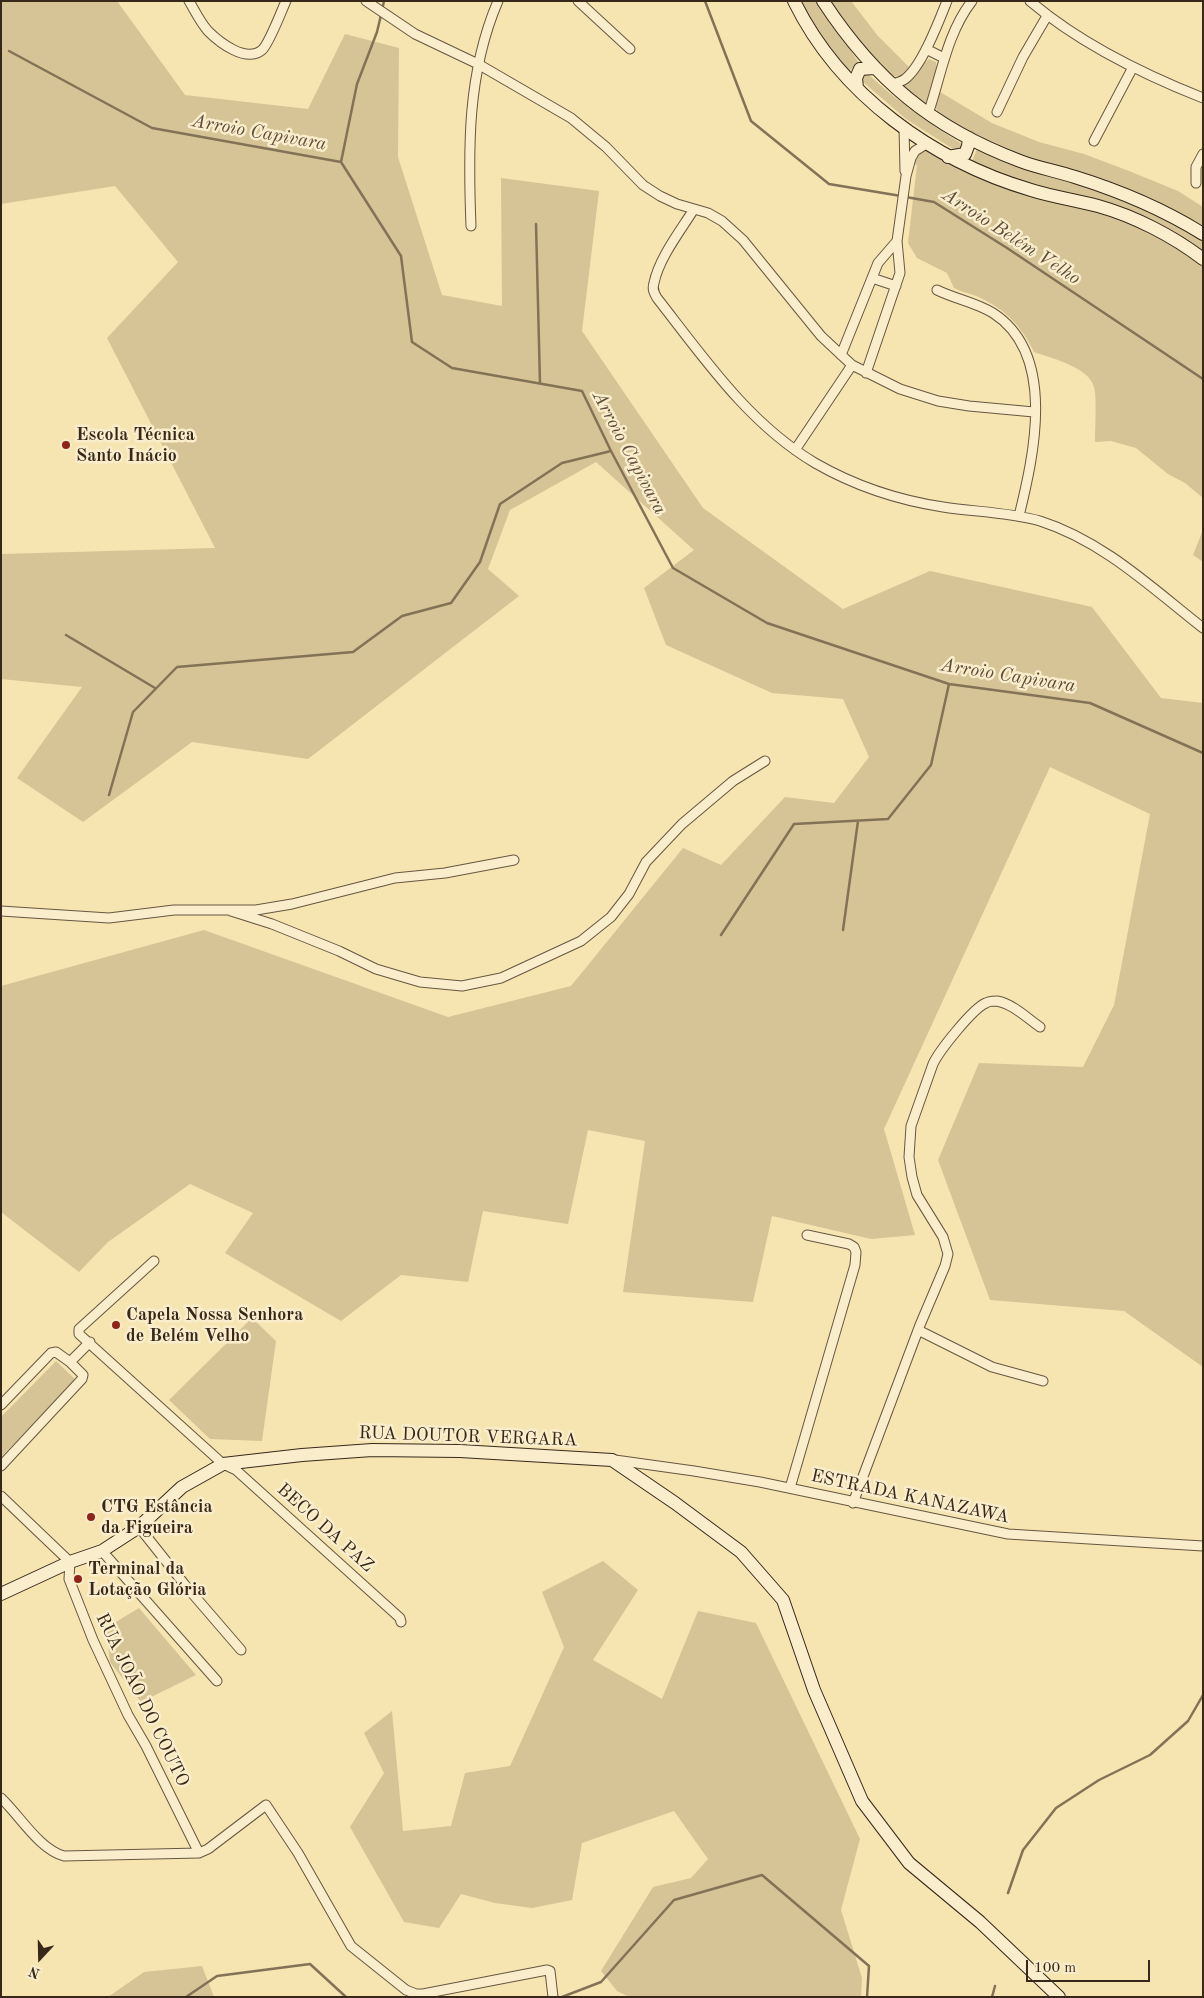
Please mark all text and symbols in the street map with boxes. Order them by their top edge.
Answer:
water label: Arroio Capivara [190,110,328,156]
water label: Arroio Belém Velho [938,184,1084,290]
water label: Arroio Capivara [587,387,671,519]
place label: Escola Técnica Santo Inácio [76,424,195,466]
marker: Escola Técnica Santo Inácio [60,439,72,451]
water label: Arroio Capivara [939,654,1077,698]
place label: Capela Nossa Senhora de Belém Velho [126,1304,303,1346]
marker: Capela Nossa Senhora de Belém Velho [110,1319,122,1331]
street label: RUA DOUTOR VERGARA [358,1422,578,1452]
street label: ESTRADA KANAZAWA [809,1465,1011,1529]
street label: BECO DA PAZ [272,1479,378,1577]
place label: CTG Estância da Figueira [101,1496,213,1538]
marker: CTG Estância da Figueira [85,1511,97,1523]
place label: Terminal da Lotação Glória [88,1558,206,1600]
marker: Terminal da Lotação Glória [72,1573,84,1585]
street label: RUA JOÃO DO COUTO [91,1610,193,1790]
north arrow [15,1933,65,1983]
scale bar [1029,1950,1153,1982]
text: 100 m [1034,1961,1076,1976]
text: N [27,1964,42,1980]

